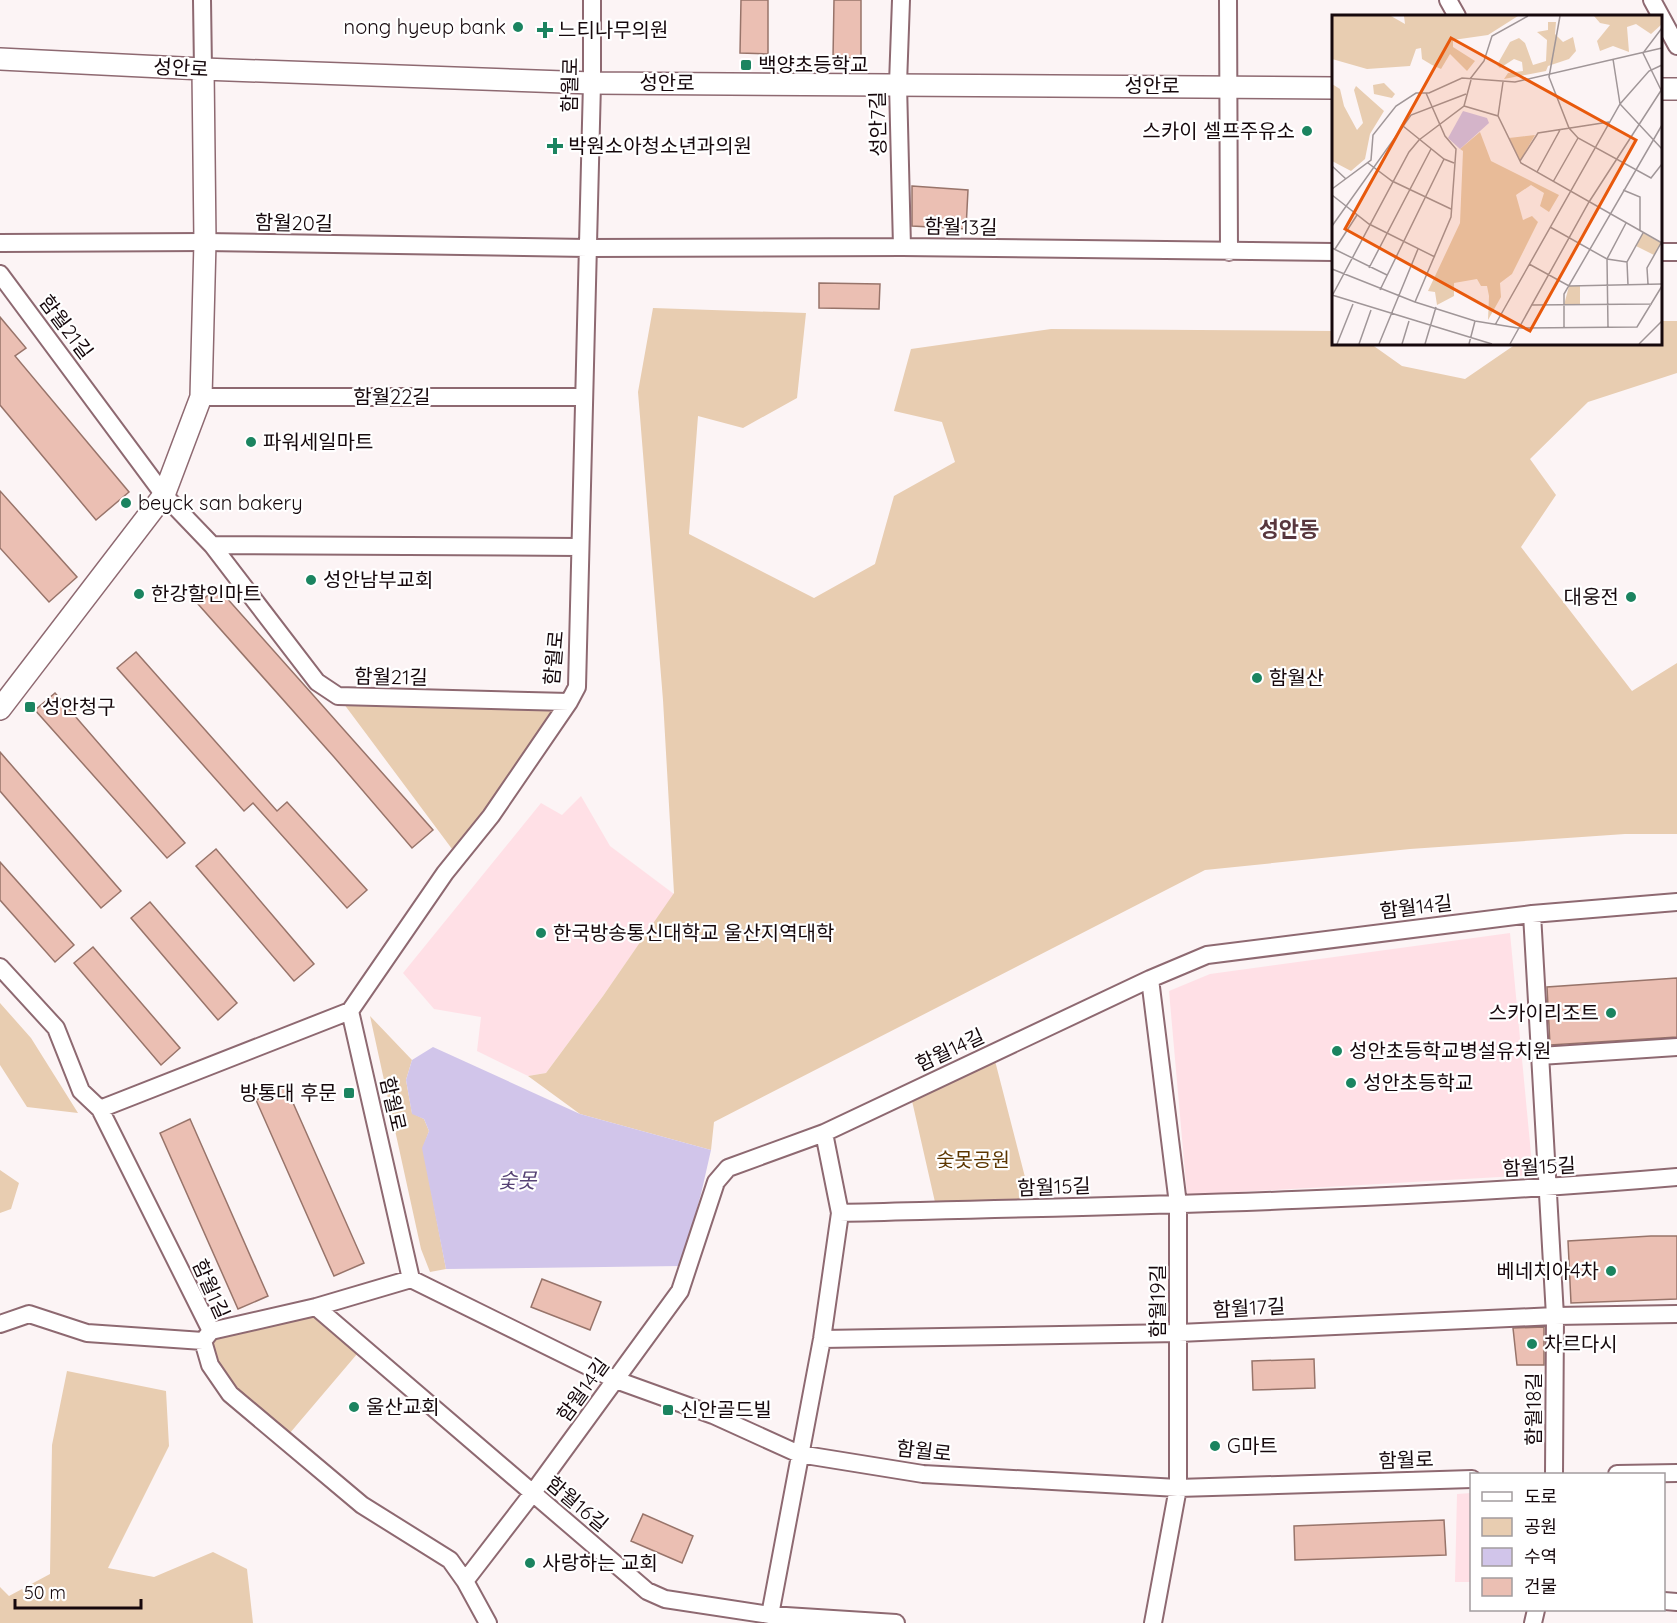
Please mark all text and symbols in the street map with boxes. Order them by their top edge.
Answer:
place label: nong hyeup bank [344,14,506,39]
inset map [1332,15,1662,345]
place label: 느티나무의원 [558,17,668,42]
marker: nong hyeup bank [511,20,525,34]
marker: 느티나무의원 [536,21,554,39]
place label: 백양초등학교 [758,52,868,77]
street label: 성안로 [153,54,209,81]
street label: 함월로 [557,57,582,113]
marker: 백양초등학교 [739,58,753,72]
street label: 성안로 [639,70,695,95]
street label: 성안로 [1124,73,1180,98]
street label: 성안7길 [864,91,891,157]
place label: 스카이 셀프주유소 [1142,118,1295,143]
marker: 스카이 셀프주유소 [1300,124,1314,138]
place label: 박원소아청소년과의원 [568,133,752,158]
marker: 박원소아청소년과의원 [546,137,564,155]
street label: 함월20길 [255,209,333,236]
street label: 함월13길 [924,213,998,240]
street label: 함월21길 [34,290,99,364]
street label: 함월22길 [353,384,431,409]
place label: 파워세일마트 [263,429,373,454]
marker: 파워세일마트 [244,435,258,449]
place label: beyck san bakery [138,490,303,515]
marker: beyck san bakery [119,496,133,510]
district label: 성안동 [1259,515,1319,543]
place label: 성안남부교회 [323,567,433,592]
marker: 성안남부교회 [304,573,318,587]
place label: 한강할인마트 [151,581,261,606]
place label: 대웅전 [1564,584,1619,609]
marker: 한강할인마트 [132,587,146,601]
marker: 대웅전 [1624,590,1638,604]
street label: 함월로 [539,629,568,687]
street label: 함월21길 [354,663,428,690]
place label: 함월산 [1269,665,1324,690]
marker: 함월산 [1250,671,1264,685]
place label: 성안청구 [42,694,116,719]
marker: 성안청구 [23,700,37,714]
street label: 함월14길 [1378,890,1454,923]
place label: 한국방송통신대학교 울산지역대학 [553,920,834,945]
marker: 한국방송통신대학교 울산지역대학 [534,926,548,940]
place label: 스카이리조트 [1489,1000,1599,1025]
marker: 스카이리조트 [1604,1006,1618,1020]
street label: 함월14길 [911,1023,988,1076]
place label: 성안초등학교병설유치원 [1349,1038,1551,1063]
marker: 성안초등학교병설유치원 [1330,1044,1344,1058]
place label: 성안초등학교 [1363,1070,1473,1095]
street label: 함월로 [375,1074,412,1134]
marker: 성안초등학교 [1344,1076,1358,1090]
place label: 방통대 후문 [240,1080,337,1105]
marker: 방통대 후문 [342,1086,356,1100]
park label: 숯못공원 [936,1147,1010,1172]
street label: 함월15길 [1502,1152,1576,1181]
water label: 숯못 [498,1167,538,1193]
street label: 함월15길 [1017,1173,1091,1200]
street label: 함월1길 [187,1255,236,1322]
place label: 베네치아4차 [1496,1258,1599,1283]
street label: 함월19길 [1145,1264,1170,1338]
marker: 베네치아4차 [1604,1264,1618,1278]
street label: 함월17길 [1212,1293,1286,1322]
place label: 차르다시 [1544,1331,1618,1356]
marker: 차르다시 [1525,1337,1539,1351]
street label: 함월14길 [551,1353,614,1427]
street label: 함월18길 [1521,1372,1546,1446]
place label: 울산교회 [366,1394,440,1419]
place label: 신안골드빌 [680,1397,772,1422]
marker: 울산교회 [347,1400,361,1414]
marker: 신안골드빌 [661,1403,675,1417]
place label: G마트 [1227,1433,1278,1458]
street label: 함월로 [895,1435,953,1466]
marker: G마트 [1208,1439,1222,1453]
street label: 함월로 [1378,1446,1434,1473]
street label: 함월16길 [541,1470,613,1537]
legend [1470,1473,1665,1611]
text: 도로 [1524,1485,1557,1508]
text: 공원 [1524,1515,1557,1538]
text: 수역 [1524,1545,1557,1568]
place label: 사랑하는 교회 [542,1550,658,1575]
marker: 사랑하는 교회 [523,1556,537,1570]
scale bar [15,1572,141,1610]
text: 건물 [1524,1575,1557,1598]
text: 50 m [24,1581,66,1604]

